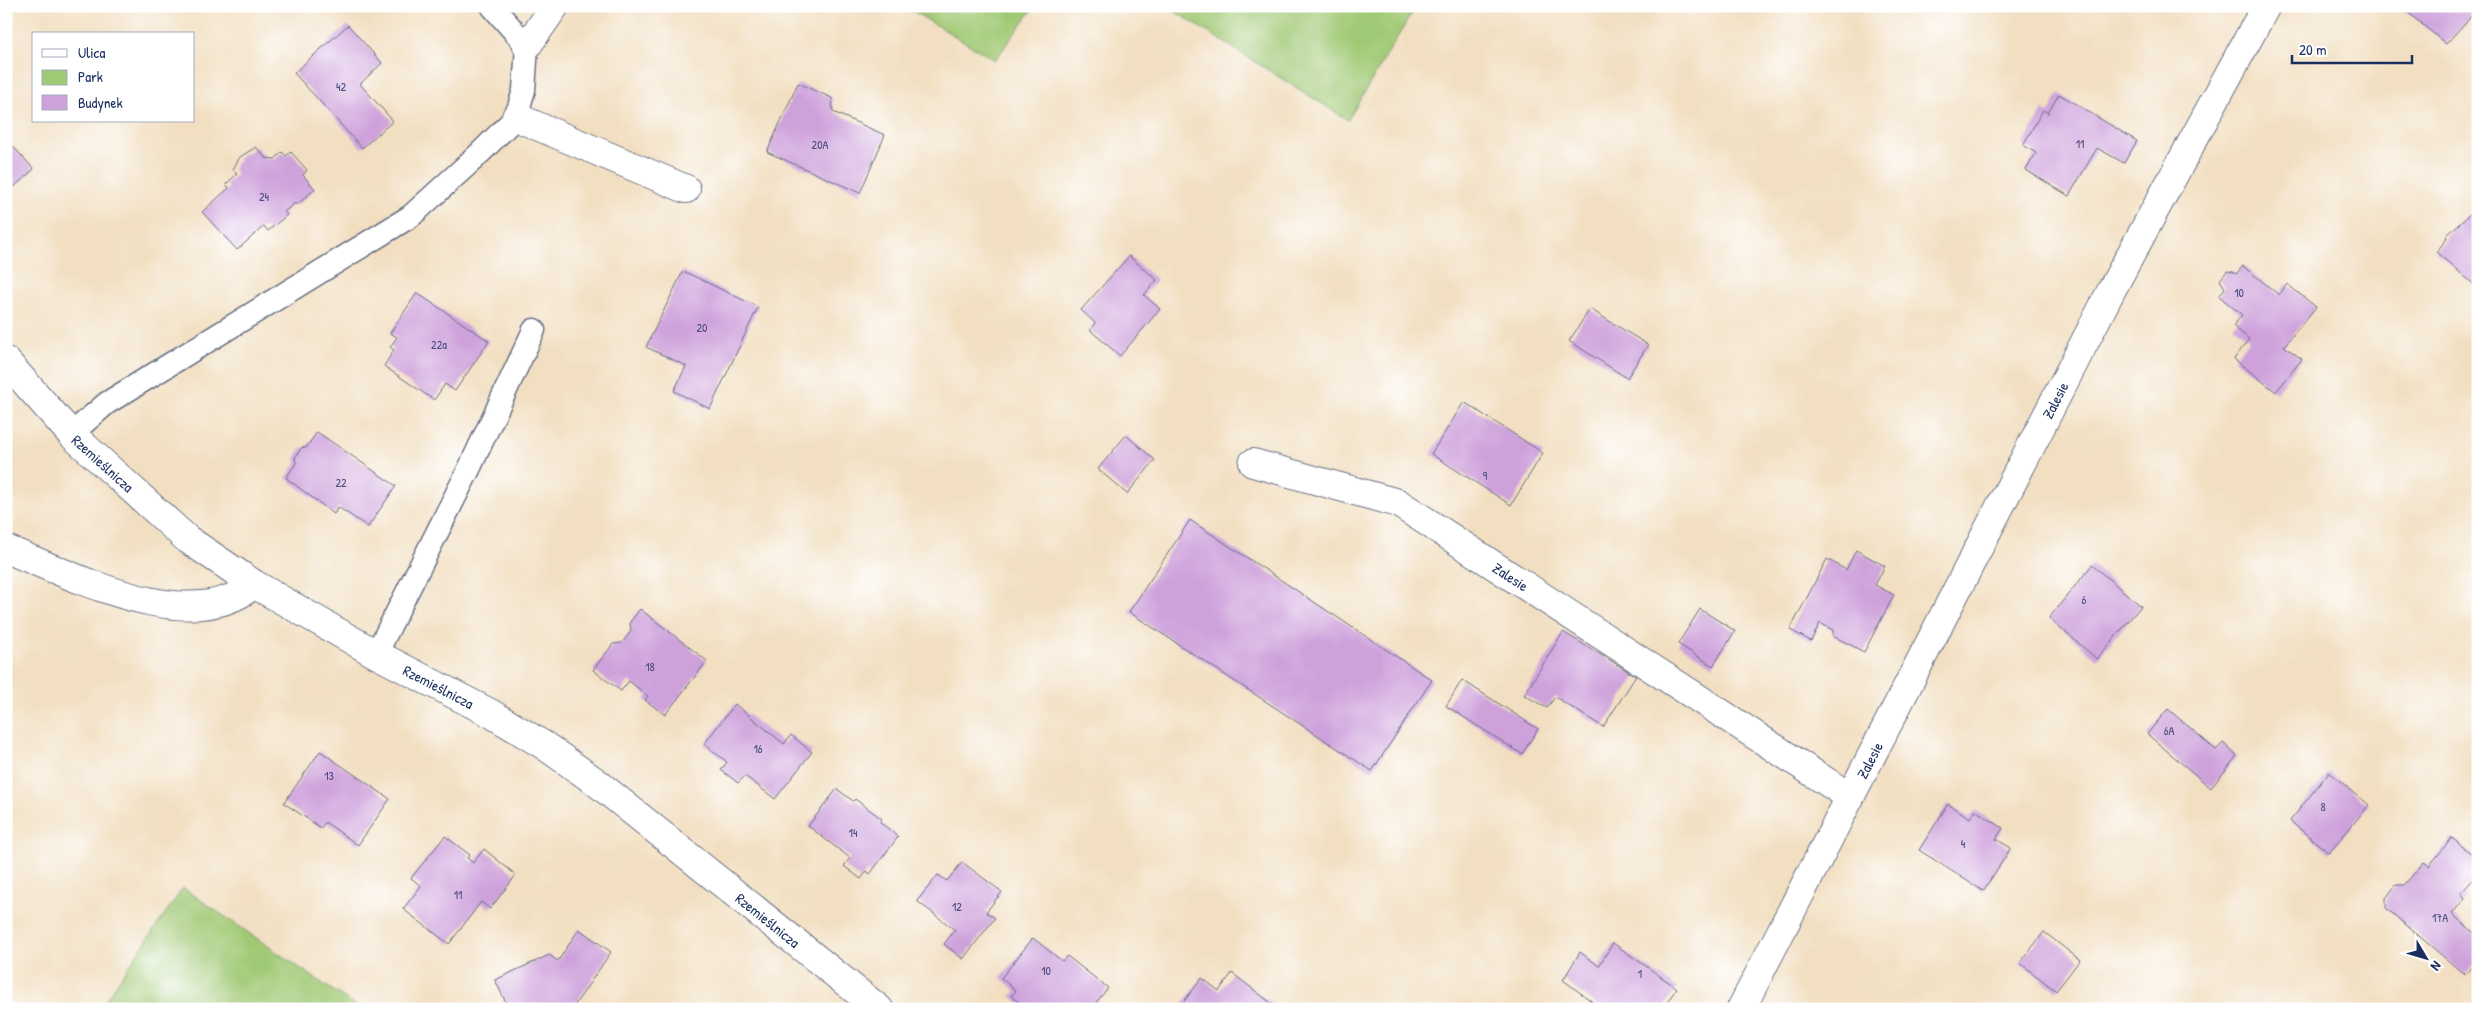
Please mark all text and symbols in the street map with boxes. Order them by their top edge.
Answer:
legend [32,32,195,122]
scale bar [2292,32,2412,64]
text: 20 m [2299,39,2326,60]
text: Ulica [78,42,105,63]
text: Park [78,66,103,87]
house number: 42 [336,78,346,95]
text: Budynek [78,92,123,113]
house number: 11 [2076,135,2084,152]
house number: 20A [812,136,829,153]
house number: 24 [259,188,270,205]
house number: 10 [2234,284,2244,301]
house number: 20 [697,319,708,336]
house number: 22a [431,336,447,353]
street label: Zalesie [2037,378,2073,422]
street label: Rzemieślnicza [68,429,139,497]
house number: 9 [1483,467,1488,484]
house number: 22 [335,474,347,491]
street label: Zalesie [1489,557,1533,596]
house number: 6 [2082,591,2087,608]
house number: 18 [645,658,655,675]
street label: Rzemieślnicza [400,659,478,713]
house number: 6A [2164,722,2174,739]
street label: Zalesie [1851,738,1887,782]
house number: 16 [753,740,763,757]
house number: 13 [324,767,334,784]
house number: 8 [2320,798,2326,815]
house number: 14 [849,824,858,841]
house number: 4 [1961,835,1966,852]
house number: 11 [454,886,462,903]
street label: Rzemieślnicza [731,888,805,952]
house number: 12 [952,898,962,915]
house number: 17A [2432,909,2448,926]
north arrow [2402,932,2452,982]
text: N [2427,958,2446,976]
house number: 10 [1041,962,1051,979]
house number: 1 [1638,965,1642,982]

